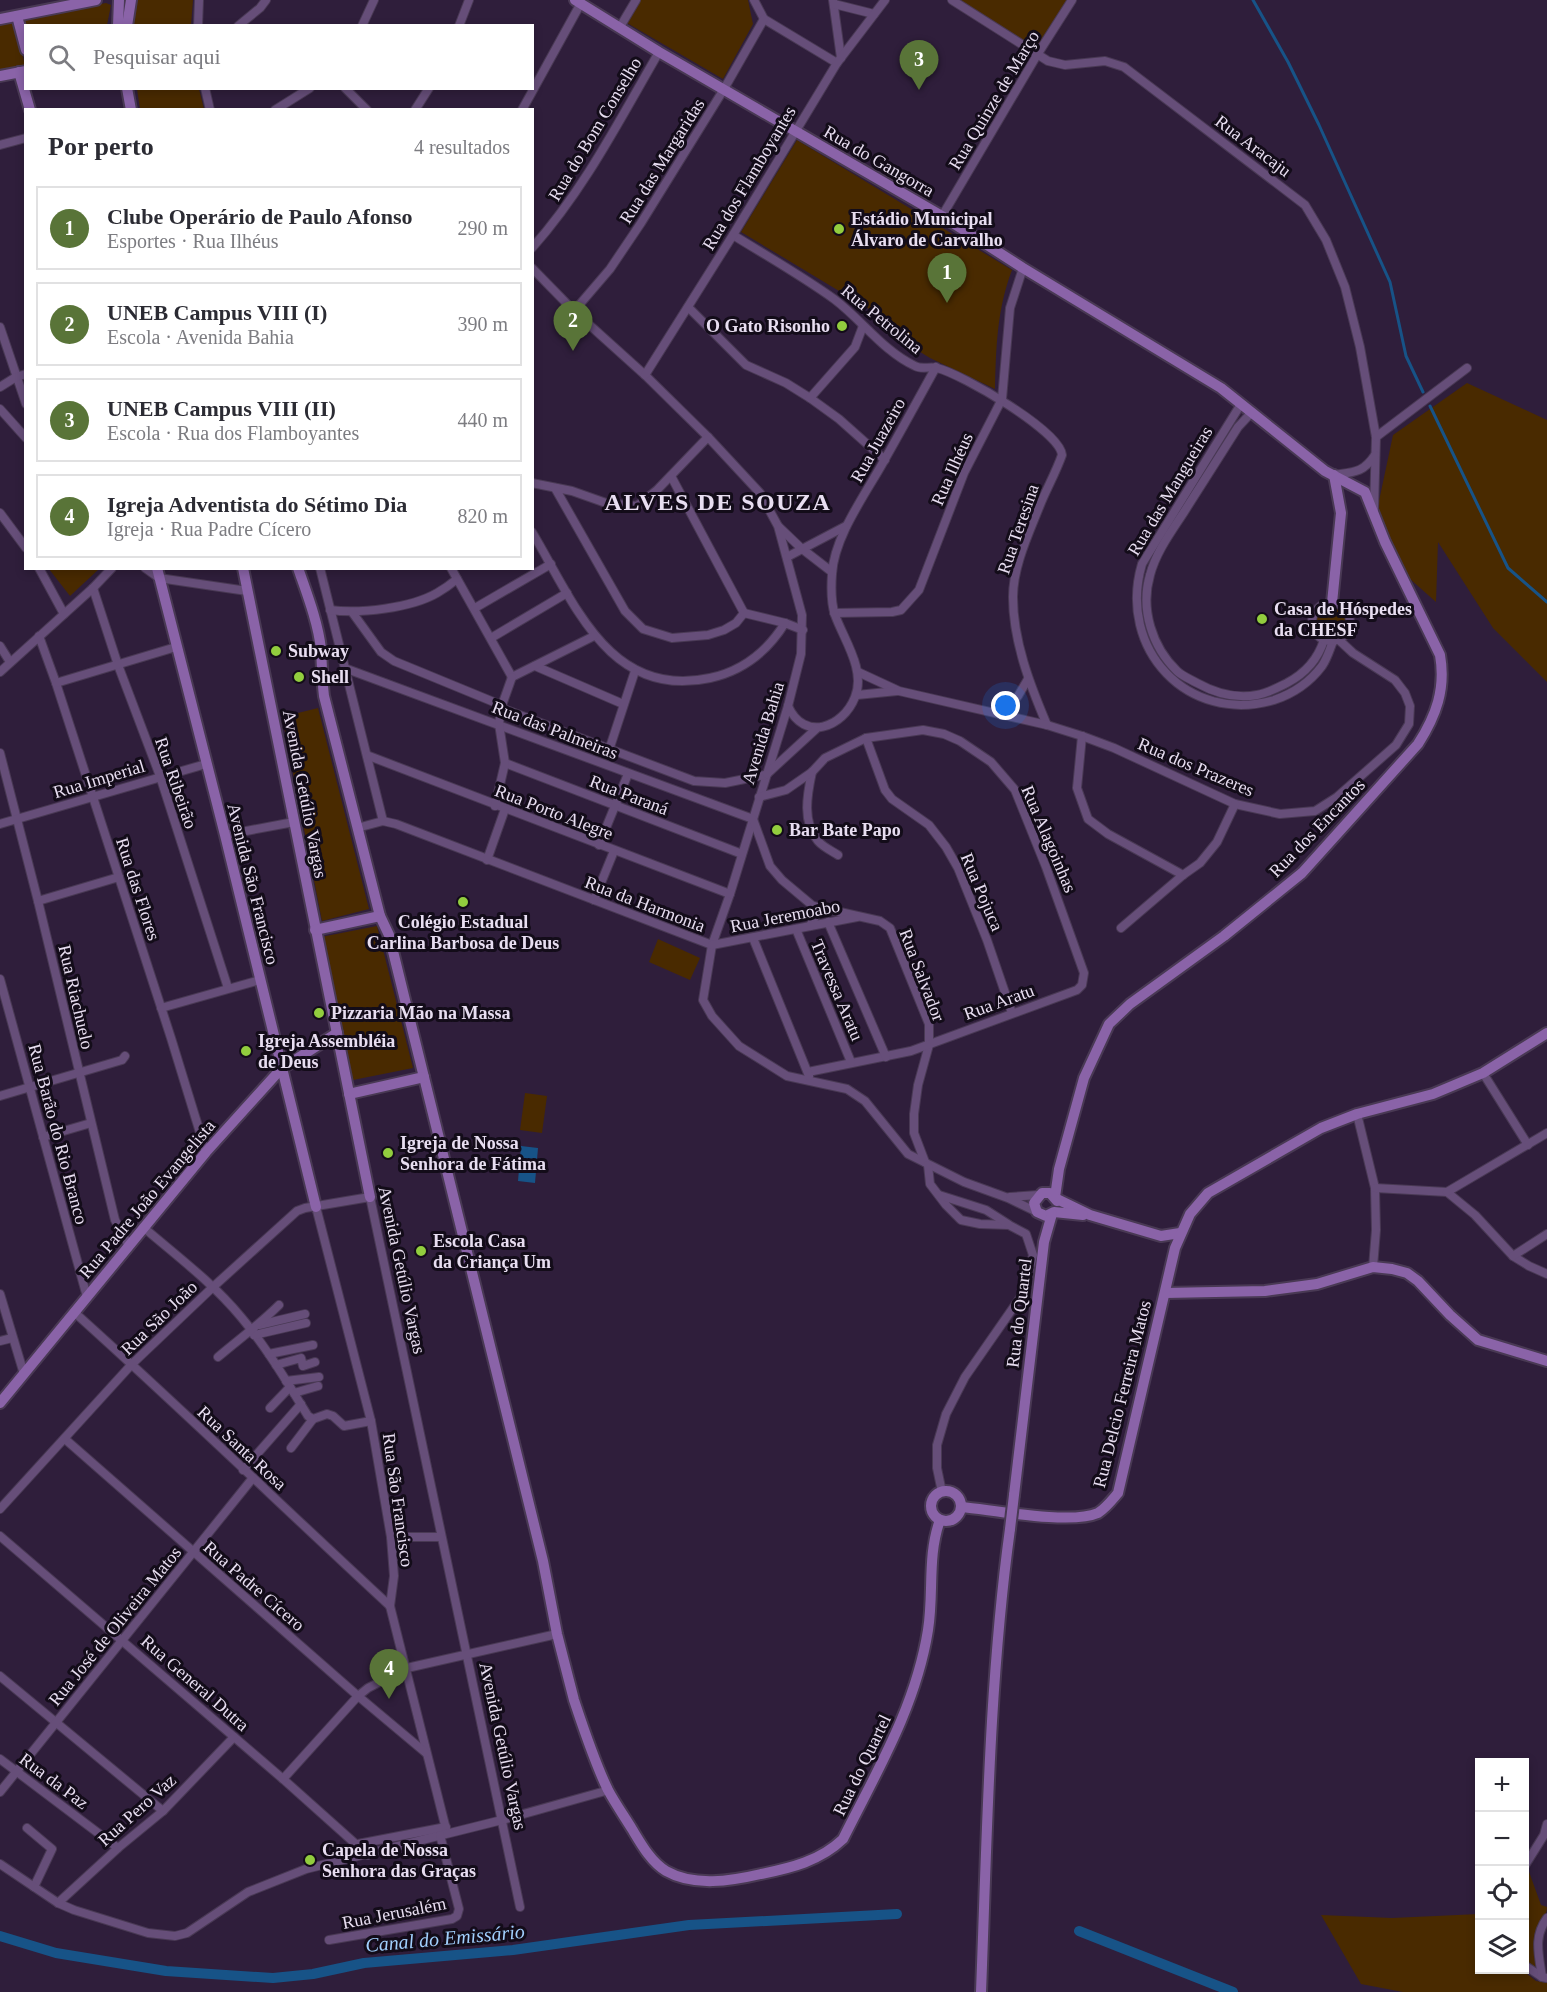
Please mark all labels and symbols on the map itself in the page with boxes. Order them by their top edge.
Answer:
street label: Rua Quinze de Março [945,27,1043,173]
pin: 3 [900,40,938,90]
street label: Rua do Bom Conselho [544,54,646,204]
street label: Rua das Margaridas [615,95,709,227]
street label: Rua dos Flamboyantes [698,103,800,253]
street label: Rua Aracaju [1211,111,1295,181]
street label: Rua do Gangorra [820,121,938,201]
place label: Estádio Municipal Álvaro de Carvalho [851,209,1003,250]
marker: Estádio Municipal Álvaro de Carvalho [832,222,846,236]
pin: 1 [928,254,966,303]
street label: Rua Petrolina [837,280,927,358]
pin: 2 [554,302,592,351]
place label: O Gato Risonho [706,316,830,336]
marker: O Gato Risonho [835,319,849,333]
street label: Rua Juazeiro [847,394,909,486]
street label: Rua das Mangueiras [1124,423,1216,559]
street label: Rua Ilhéus [927,430,977,508]
street label: Rua Teresina [993,481,1043,577]
district label: ALVES DE SOUZA [605,489,831,515]
place label: Casa de Hóspedes da CHESF [1274,599,1412,640]
marker: Casa de Hóspedes da CHESF [1255,612,1269,626]
place label: Subway [288,641,349,661]
marker: Subway [269,644,283,658]
place label: Shell [311,667,349,687]
marker: Shell [292,670,306,684]
street label: Avenida Bahia [738,679,788,787]
your location [991,691,1020,720]
street label: Rua das Palmeiras [489,697,621,763]
street label: Avenida Getúlio Vargas [279,708,331,880]
street label: Rua dos Prazeres [1135,734,1257,800]
street label: Rua Ribeirão [151,735,201,831]
street label: Rua Imperial [51,756,147,802]
street label: Rua Paraná [587,771,671,819]
street label: Rua dos Encantos [1265,775,1369,881]
street label: Rua Porto Alegre [492,780,616,844]
street label: Rua Alagoinhas [1017,782,1081,896]
street label: Avenida São Francisco [223,801,283,967]
place label: Bar Bate Papo [789,820,901,840]
marker: Bar Bate Papo [770,823,784,837]
street label: Rua das Flores [112,835,164,943]
street label: Rua Pojuca [957,850,1007,934]
street label: Rua da Harmonia [582,872,708,936]
marker: Colégio Estadual Carlina Barbosa de Deus [456,895,470,909]
street label: Rua Jeremoabo [728,896,842,936]
place label: Colégio Estadual Carlina Barbosa de Deus [367,912,559,953]
street label: Rua Salvador [895,926,949,1024]
street label: Travessa Aratu [807,936,867,1044]
street label: Rua Riachuelo [54,943,98,1051]
street label: Rua Aratu [961,980,1037,1024]
place label: Pizzaria Mão na Massa [331,1003,510,1023]
marker: Pizzaria Mão na Massa [312,1006,326,1020]
place label: Igreja Assembléia de Deus [258,1031,395,1072]
street label: Rua Barão do Rio Branco [24,1042,92,1226]
marker: Igreja Assembléia de Deus [239,1044,253,1058]
street label: Rua Padre João Evangelista [75,1116,219,1282]
place label: Igreja de Nossa Senhora de Fátima [400,1133,546,1174]
marker: Igreja de Nossa Senhora de Fátima [381,1146,395,1160]
street label: Avenida Getúlio Vargas [374,1184,430,1356]
place label: Escola Casa da Criança Um [433,1231,551,1272]
marker: Escola Casa da Criança Um [414,1244,428,1258]
street label: Rua do Quartel [1002,1257,1036,1369]
street label: Rua São João [117,1277,201,1359]
street label: Rua Delcio Ferreira Matos [1089,1298,1155,1490]
street label: Rua Santa Rosa [193,1402,291,1494]
street label: Rua São Francisco [379,1432,417,1568]
street label: Rua Padre Cícero [200,1537,308,1635]
street label: Rua José de Oliveira Matos [45,1542,185,1710]
street label: Rua General Dutra [137,1631,253,1735]
pin: 4 [370,1650,408,1699]
street label: Avenida Getúlio Vargas [475,1660,531,1832]
street label: Rua do Quartel [829,1711,895,1819]
street label: Rua da Paz [16,1749,92,1813]
street label: Rua Pero Vaz [94,1770,180,1850]
place label: Capela de Nossa Senhora das Graças [322,1840,476,1881]
marker: Capela de Nossa Senhora das Graças [303,1853,317,1867]
street label: Rua Jerusalém [340,1893,448,1933]
water label: Canal do Emissário [364,1920,526,1956]

